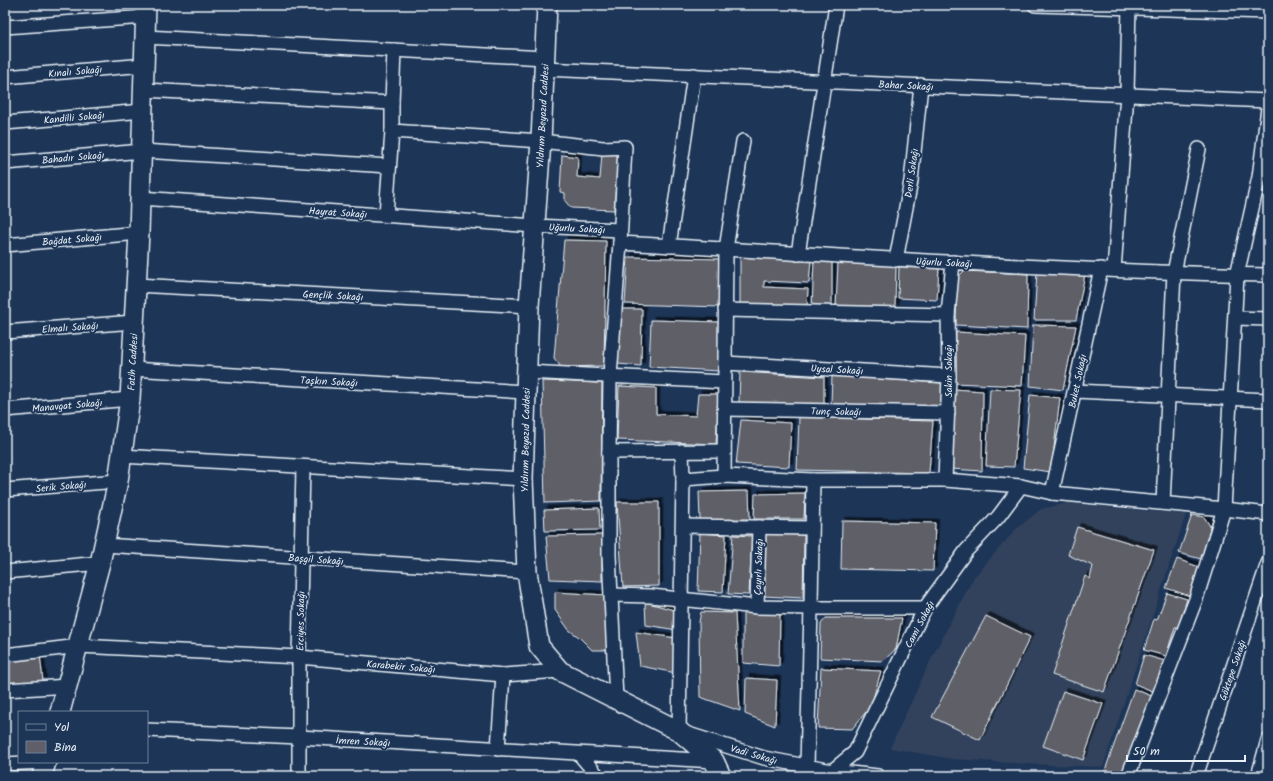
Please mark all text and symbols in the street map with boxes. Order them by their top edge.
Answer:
street label: Kınalı Sokağı [47,62,103,82]
street label: Yıldırım Beyazıd Caddesi [532,63,554,169]
street label: Bahar Sokağı [878,77,934,95]
street label: Kandilli Sokağı [43,107,106,129]
street label: Bahadır Sokağı [41,147,105,169]
street label: Derli Sokağı [901,147,923,199]
street label: Hayrat Sokağı [308,203,368,223]
street label: Uğurlu Sokağı [548,220,606,238]
street label: Bağdat Sokağı [42,229,103,251]
street label: Uğurlu Sokağı [915,254,973,272]
street label: Gençlik Sokağı [302,286,364,306]
street label: Elmalı Sokağı [41,318,99,338]
street label: Fatih Caddesi [124,332,143,391]
street label: Sakin Sokağı [941,344,957,397]
street label: Buket Sokağı [1064,352,1092,410]
street label: Uysal Sokağı [810,361,864,379]
street label: Taşkın Sokağı [300,373,358,392]
street label: Yıldırım Beyazıd Caddesi [517,387,535,492]
street label: Manavgat Sokağı [31,395,103,417]
street label: Tunç Sokağı [811,404,862,420]
street label: Serik Sokağı [35,477,87,497]
street label: Çayırlı Sokağı [750,538,768,596]
street label: Başgil Sokağı [288,550,345,570]
street label: Erciyes Sokağı [292,590,310,651]
street label: Cami Sokağı [901,598,939,651]
street label: Göktepe Sokağı [1215,637,1251,703]
street label: Karabekir Sokağı [366,656,437,678]
legend [18,711,148,763]
text: Yol [54,718,69,737]
street label: İmren Sokağı [335,733,391,751]
scale bar [1127,737,1245,763]
text: Bina [54,738,77,757]
street label: Vadi Sokağı [728,741,779,769]
text: 50 m [1133,742,1160,761]

